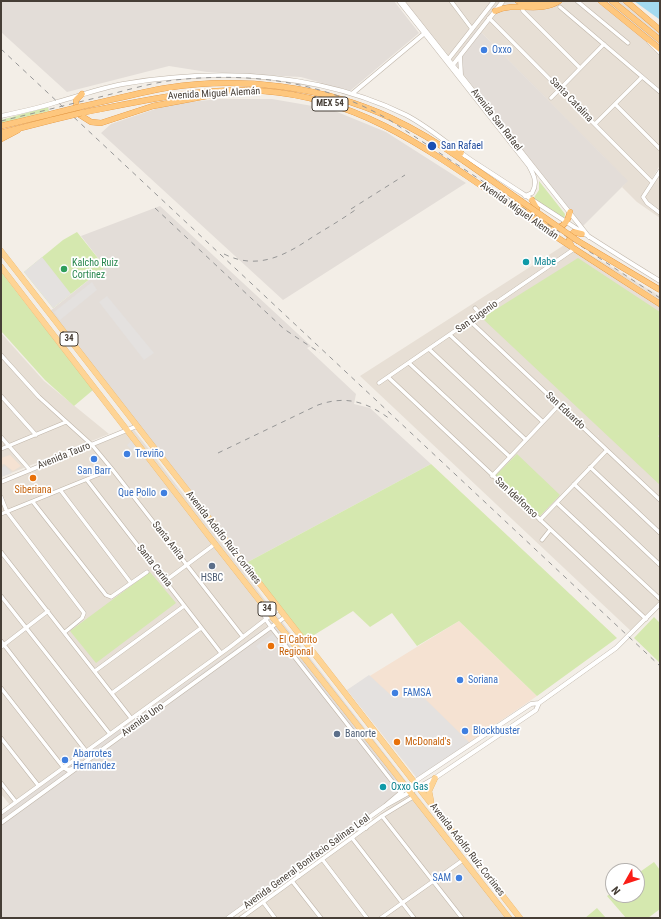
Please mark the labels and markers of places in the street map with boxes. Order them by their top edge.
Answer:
place label: Oxxo [492,44,512,56]
marker: Oxxo [479,45,489,55]
marker: San Rafael [426,140,438,152]
place label: San Rafael [441,140,483,152]
place label: Mabe [534,256,556,268]
place label: Kalcho Ruiz Cortinez [72,257,118,280]
marker: Mabe [521,257,531,267]
marker: Kalcho Ruiz Cortinez [59,264,69,274]
place label: Treviño [135,448,164,460]
marker: Treviño [122,449,132,459]
marker: San Barr [89,454,99,464]
place label: San Barr [77,465,111,477]
marker: Siberiana [28,473,38,483]
place label: Siberiana [15,484,51,496]
place label: Que Pollo [118,487,156,499]
marker: Que Pollo [159,488,169,498]
marker: HSBC [207,561,217,571]
place label: HSBC [201,572,223,584]
place label: El Cabrito Regional [279,634,317,658]
marker: El Cabrito Regional [266,641,276,651]
place label: Soriana [468,674,498,686]
marker: Soriana [455,675,465,685]
place label: FAMSA [403,687,431,699]
marker: FAMSA [390,688,400,698]
place label: Blockbuster [473,725,520,737]
marker: Blockbuster [460,726,470,736]
place label: Banorte [345,728,376,740]
marker: Banorte [332,729,342,739]
place label: McDonald's [405,736,451,748]
marker: McDonald's [392,737,402,747]
place label: Abarrotes Hernandez [73,748,115,772]
marker: Abarrotes Hernandez [60,755,70,765]
place label: Oxxo Gas [391,781,428,793]
marker: Oxxo Gas [378,782,388,792]
place label: SAM [432,872,451,884]
marker: SAM [454,873,464,883]

